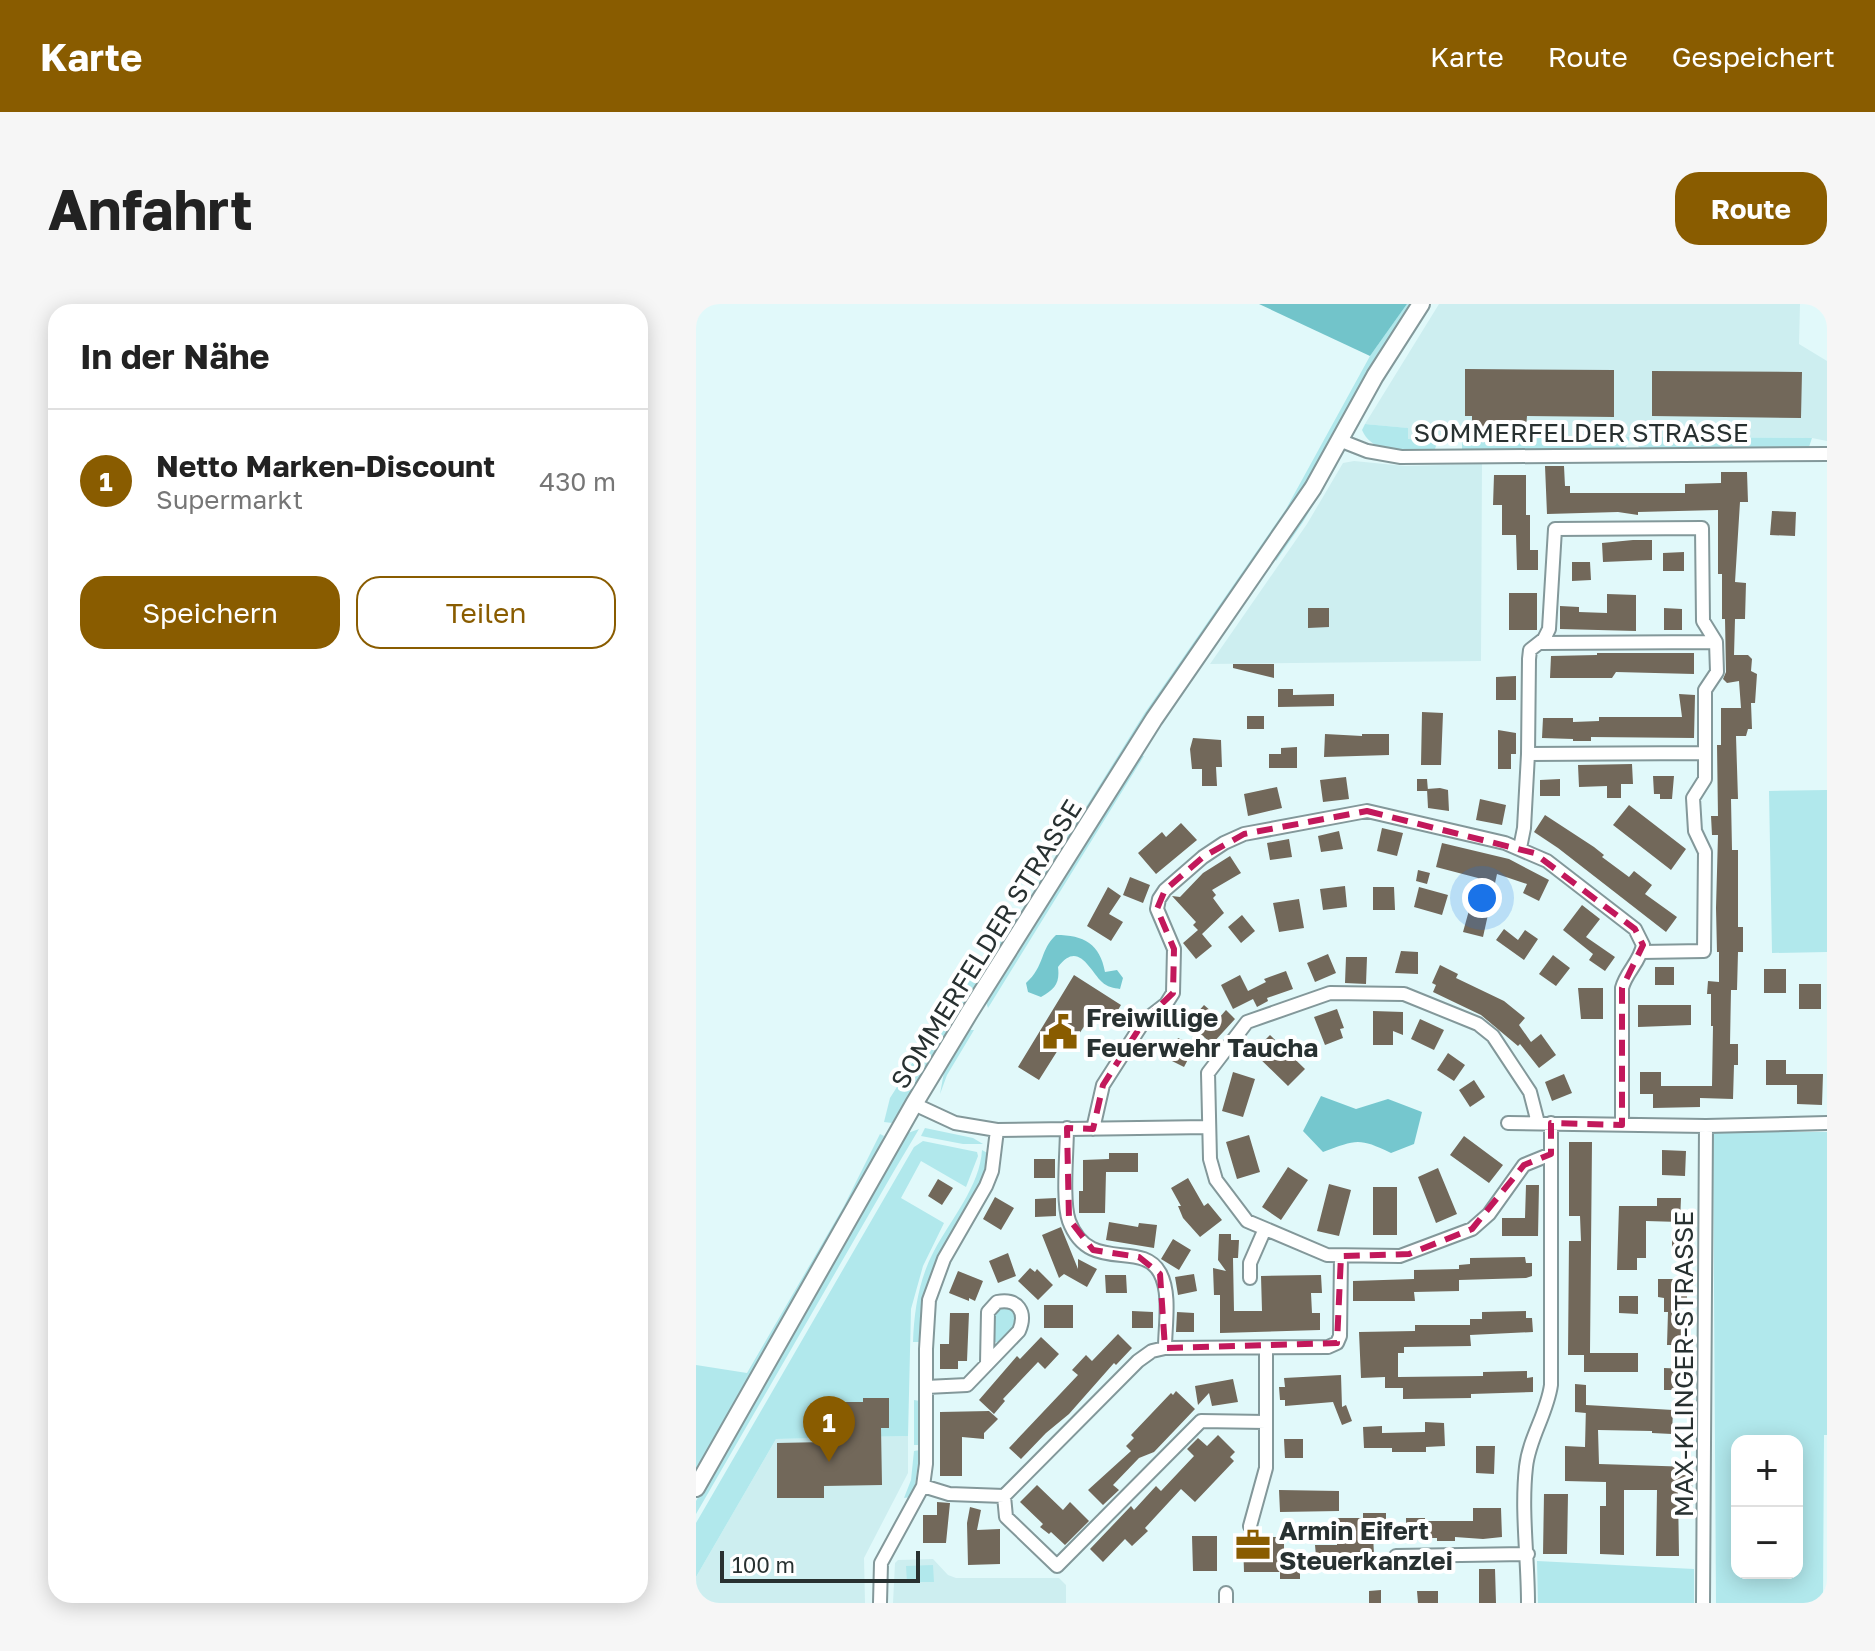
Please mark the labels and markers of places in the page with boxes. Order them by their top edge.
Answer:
place label: Freiwillige Feuerwehr Taucha [1086,1002,1318,1063]
public building icon: Freiwillige Feuerwehr Taucha [1041,1013,1079,1051]
pin: 1 [803,1396,855,1462]
place label: Armin Eifert Steuerkanzlei [1279,1515,1453,1576]
office icon: Armin Eifert Steuerkanzlei [1234,1526,1272,1564]

